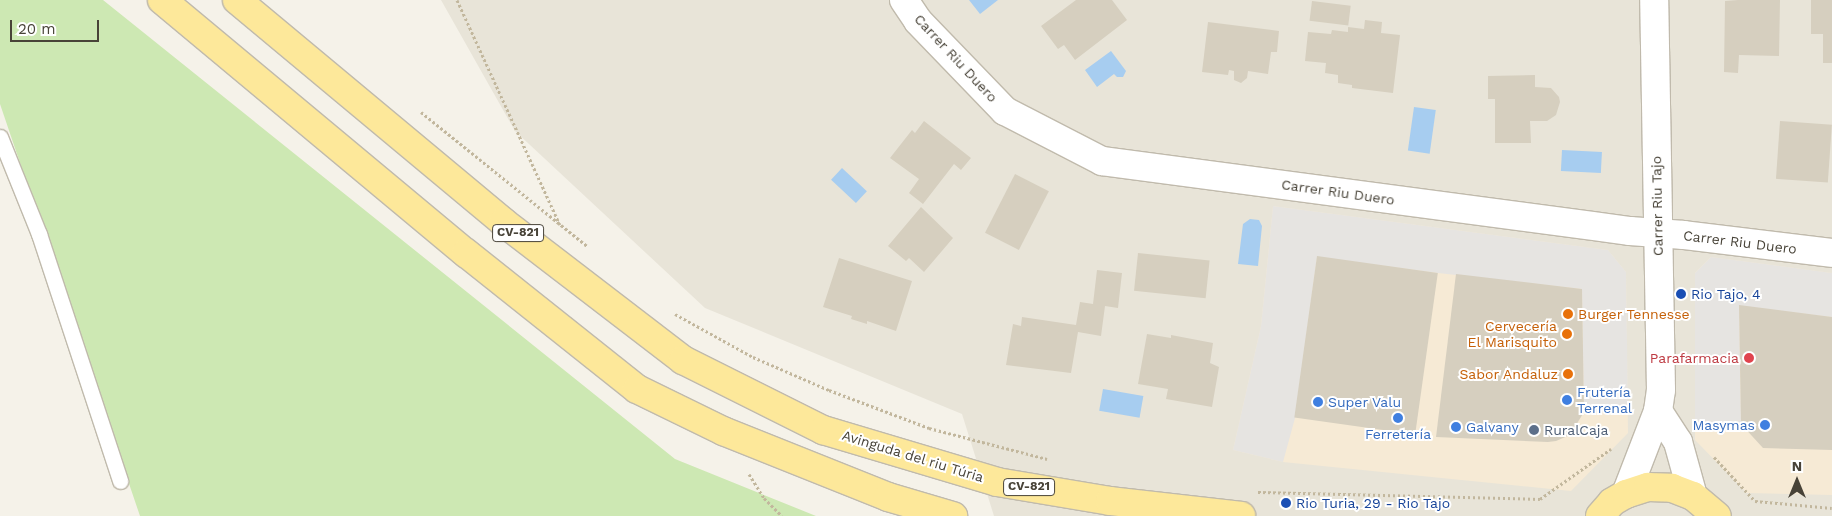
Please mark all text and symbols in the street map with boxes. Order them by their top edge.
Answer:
scale bar [12,10,101,42]
street label: Carrer Riu Duero [911,10,1001,106]
text: 20 m [18,20,56,38]
street label: Carrer Riu Tajo [1648,155,1666,257]
street label: Carrer Riu Duero [1280,176,1396,208]
road number: CV-821 [492,224,544,242]
street label: Carrer Riu Duero [1682,227,1798,257]
place label: Rio Tajo, 4 [1691,286,1761,302]
marker: Rio Tajo, 4 [1675,288,1687,300]
place label: Burger Tennesse [1578,306,1690,322]
marker: Burger Tennesse [1562,308,1574,320]
place label: Cervecería El Marisquito [1467,318,1557,351]
marker: Cervecería El Marisquito [1561,328,1573,340]
place label: Parafarmacia [1650,350,1739,366]
marker: Parafarmacia [1743,352,1755,364]
place label: Sabor Andaluz [1459,366,1558,382]
marker: Sabor Andaluz [1562,368,1574,380]
place label: Frutería Terrenal [1577,384,1632,417]
place label: Super Valu [1328,394,1402,410]
marker: Frutería Terrenal [1561,394,1573,406]
marker: Super Valu [1312,396,1324,408]
marker: Ferretería [1392,412,1404,424]
place label: Masymas [1692,417,1755,433]
place label: Galvany [1466,419,1519,435]
marker: Masymas [1759,419,1771,431]
marker: Galvany [1450,421,1462,433]
place label: RuralCaja [1544,422,1608,438]
marker: RuralCaja [1528,424,1540,436]
street label: Avinguda del riu Túria [840,426,986,486]
place label: Ferretería [1365,426,1431,442]
north arrow [1772,456,1822,506]
text: N [1792,458,1802,474]
road number: CV-821 [1003,478,1055,497]
place label: Rio Turia, 29 - Rio Tajo [1296,495,1451,511]
marker: Rio Turia, 29 - Rio Tajo [1280,497,1292,509]

